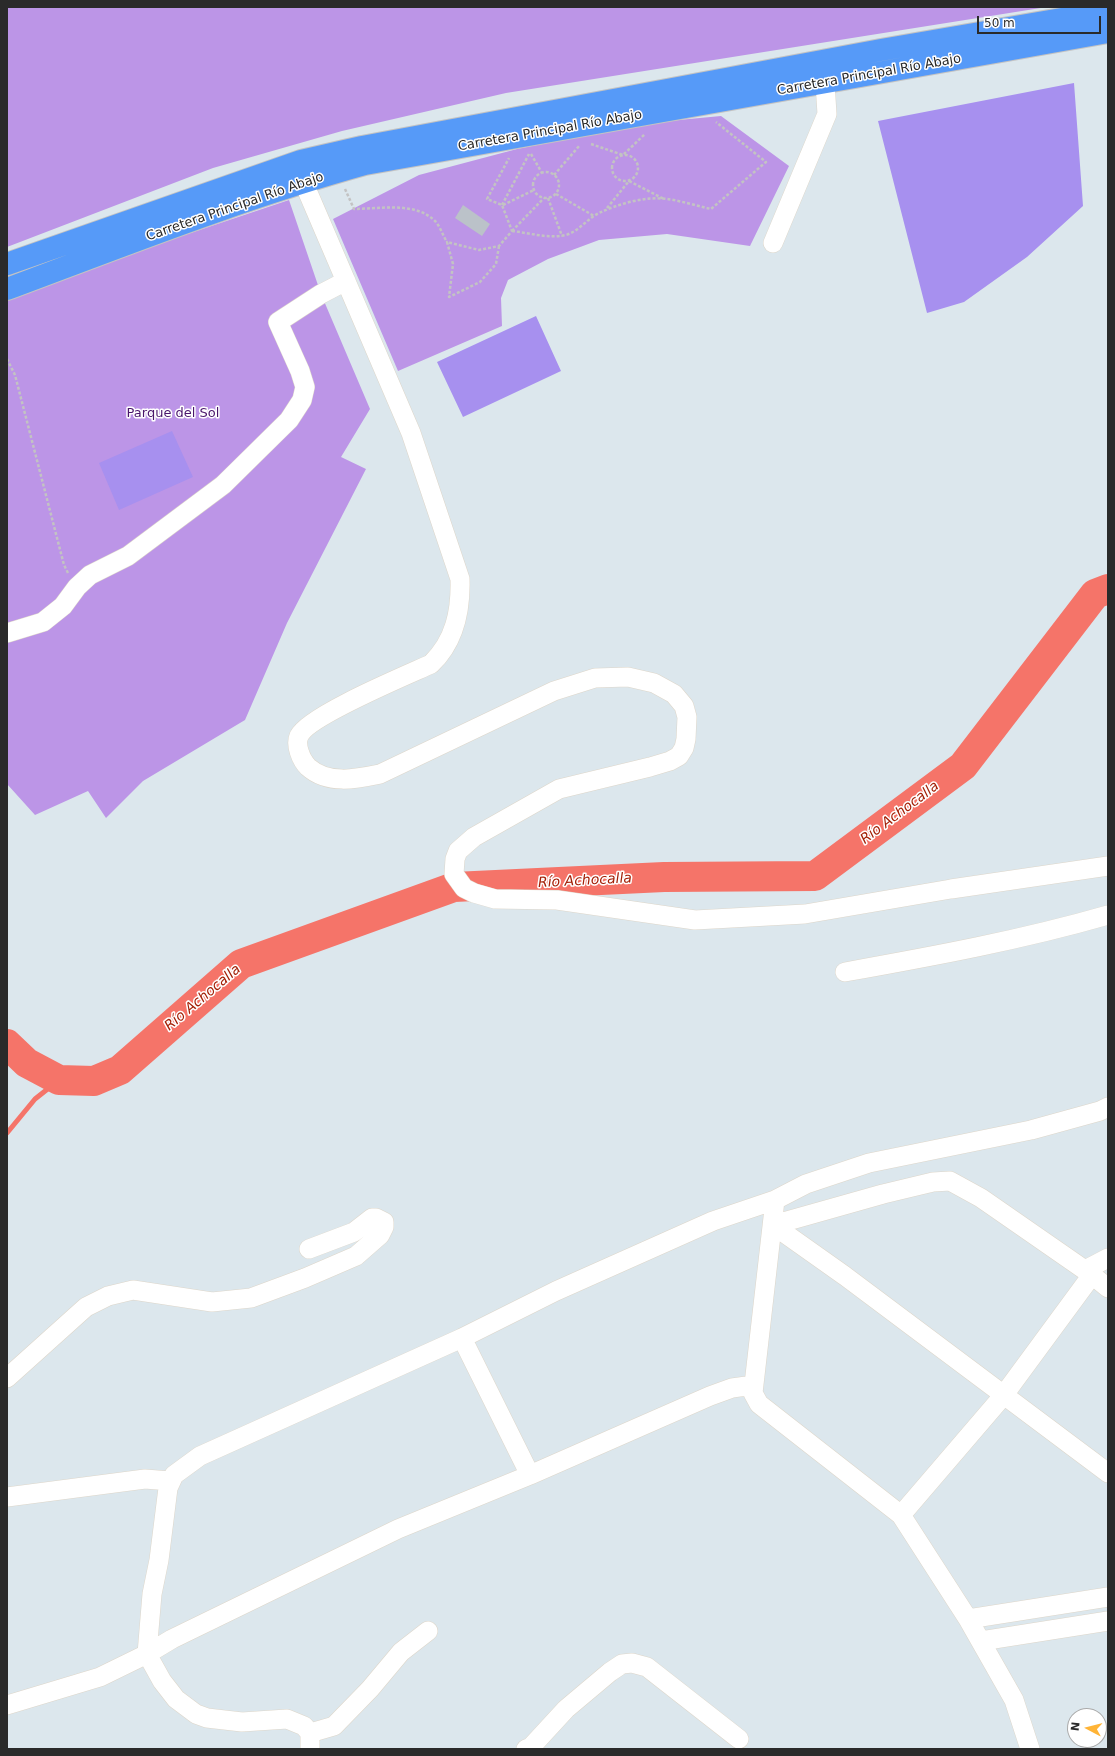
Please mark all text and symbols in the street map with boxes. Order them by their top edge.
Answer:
scale bar [979,8,1103,34]
text: 50 m [984,16,1015,30]
street label: Carretera Principal Río Abajo [776,51,962,99]
street label: Carretera Principal Río Abajo [457,107,643,155]
street label: Carretera Principal Río Abajo [144,169,326,245]
park label: Parque del Sol [127,406,219,422]
water label: Río Achocalla [857,778,943,848]
water label: Río Achocalla [538,870,632,892]
water label: Río Achocalla [162,961,244,1035]
north arrow [1067,1708,1107,1748]
text: N [1069,1721,1083,1732]

